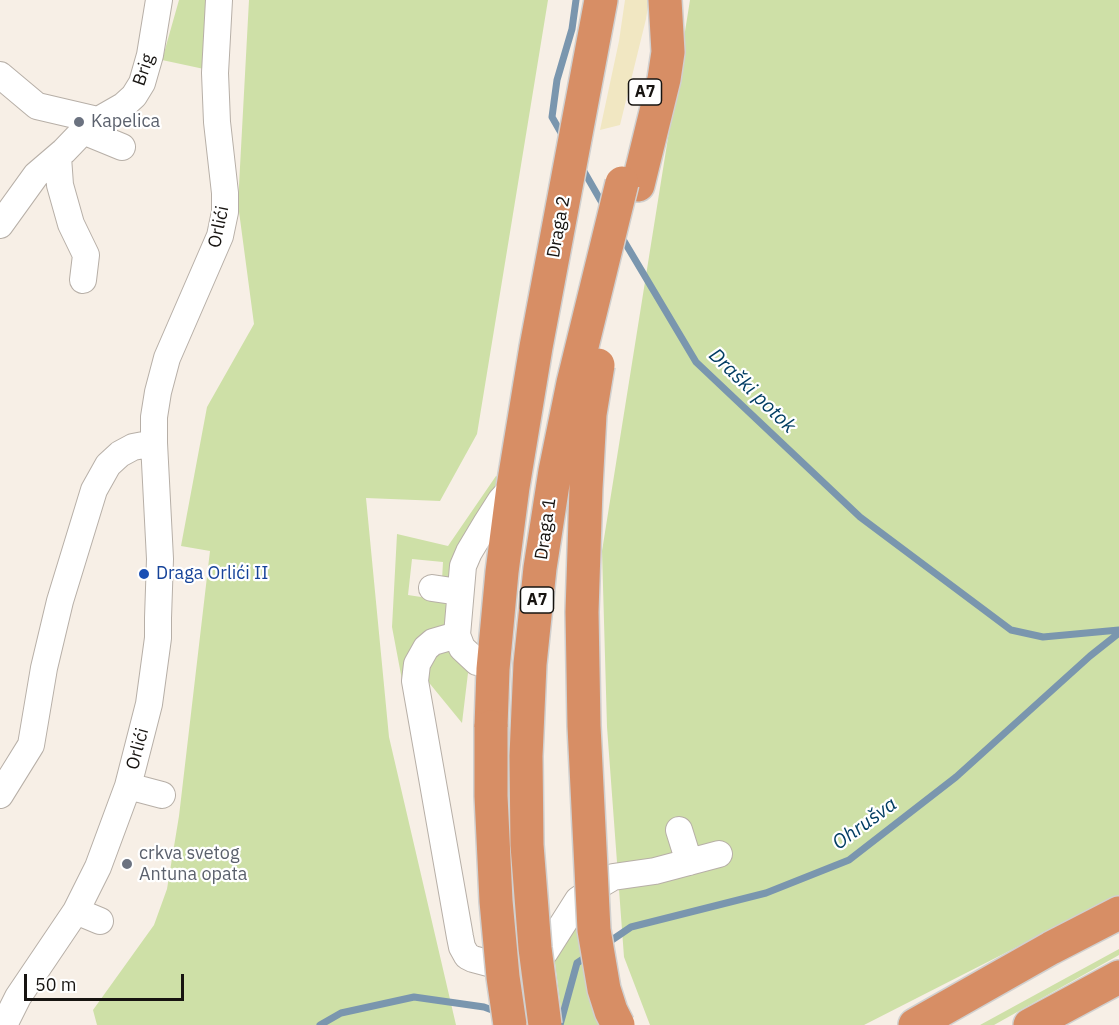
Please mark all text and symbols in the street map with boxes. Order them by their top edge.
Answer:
street label: Brig [129,51,159,89]
road number: A7 [628,79,662,105]
place label: Kapelica [91,111,160,133]
marker: Kapelica [72,115,86,129]
street label: Draga 2 [543,194,575,260]
street label: Orlići [204,204,234,250]
water label: Draški potok [704,344,800,438]
street label: Draga 1 [531,497,561,561]
place label: Draga Orlići II [156,563,268,585]
marker: Draga Orlići II [137,567,151,581]
road number: A7 [520,587,554,613]
street label: Orlići [122,726,154,772]
water label: Ohrušva [828,793,902,855]
place label: crkva svetog Antuna opata [139,843,247,886]
marker: crkva svetog Antuna opata [120,857,134,871]
scale bar [27,962,188,1000]
text: 50 m [35,973,77,996]

